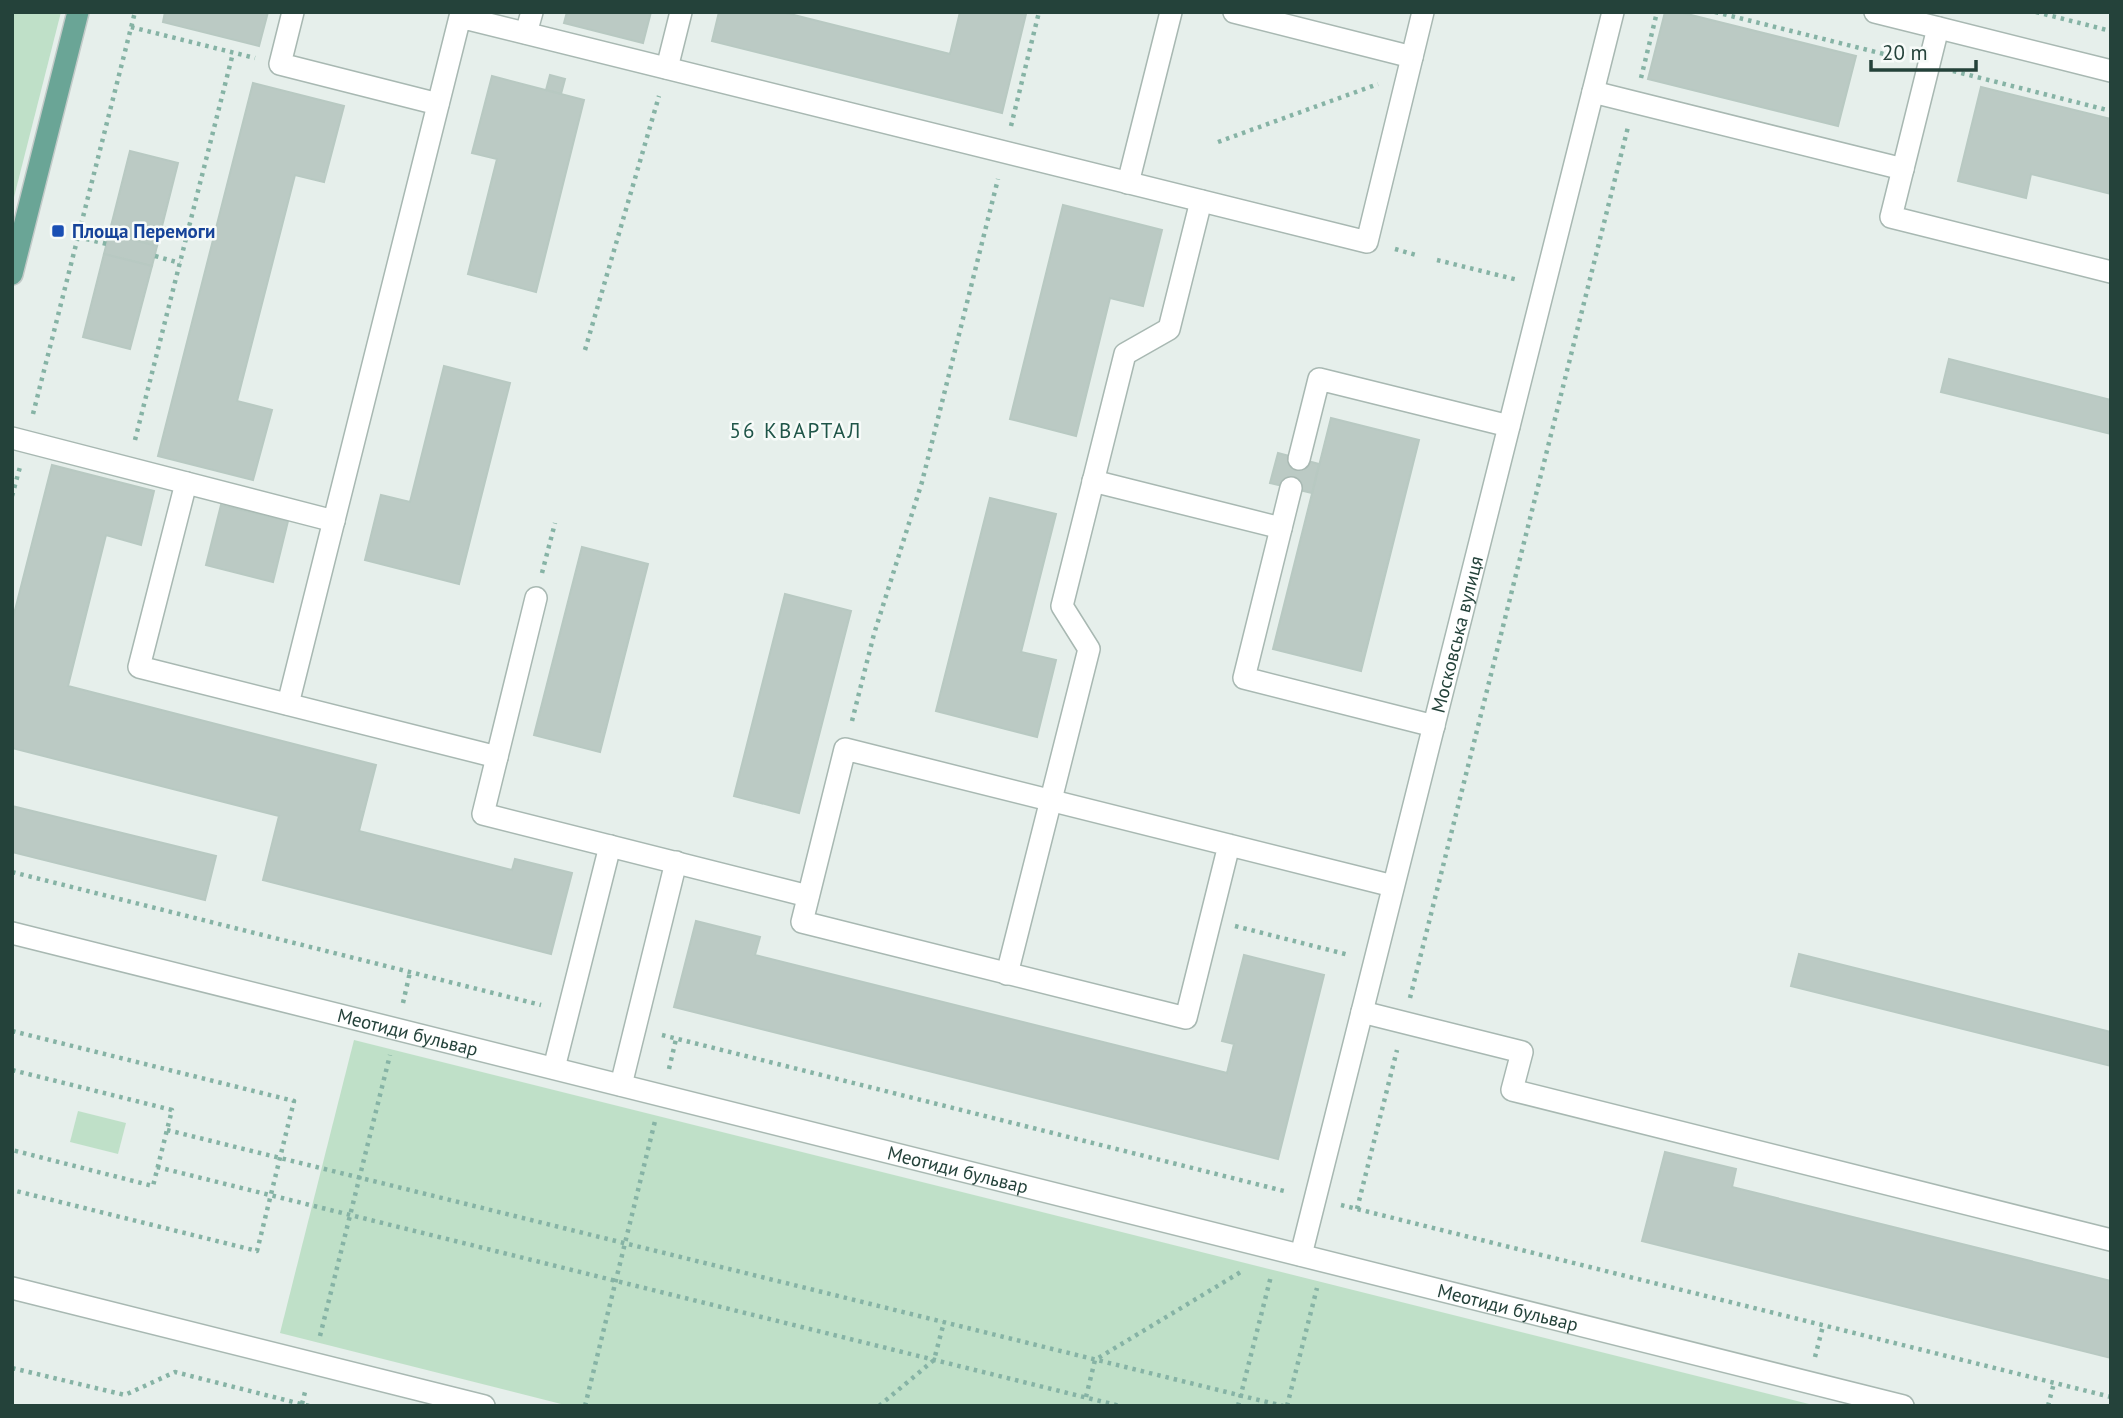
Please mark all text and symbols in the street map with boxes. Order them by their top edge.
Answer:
scale bar [1871,28,1976,72]
text: 20 m [1882,39,1928,66]
place label: Площа Перемоги [72,219,215,243]
marker: Площа Перемоги [50,223,66,239]
district label: 56 КВАРТАЛ [730,417,862,444]
street label: Московська вулиця [1426,553,1488,715]
street label: Меотиди бульвар [335,1003,481,1061]
street label: Меотиди бульвар [885,1140,1031,1199]
street label: Меотиди бульвар [1435,1278,1581,1336]

